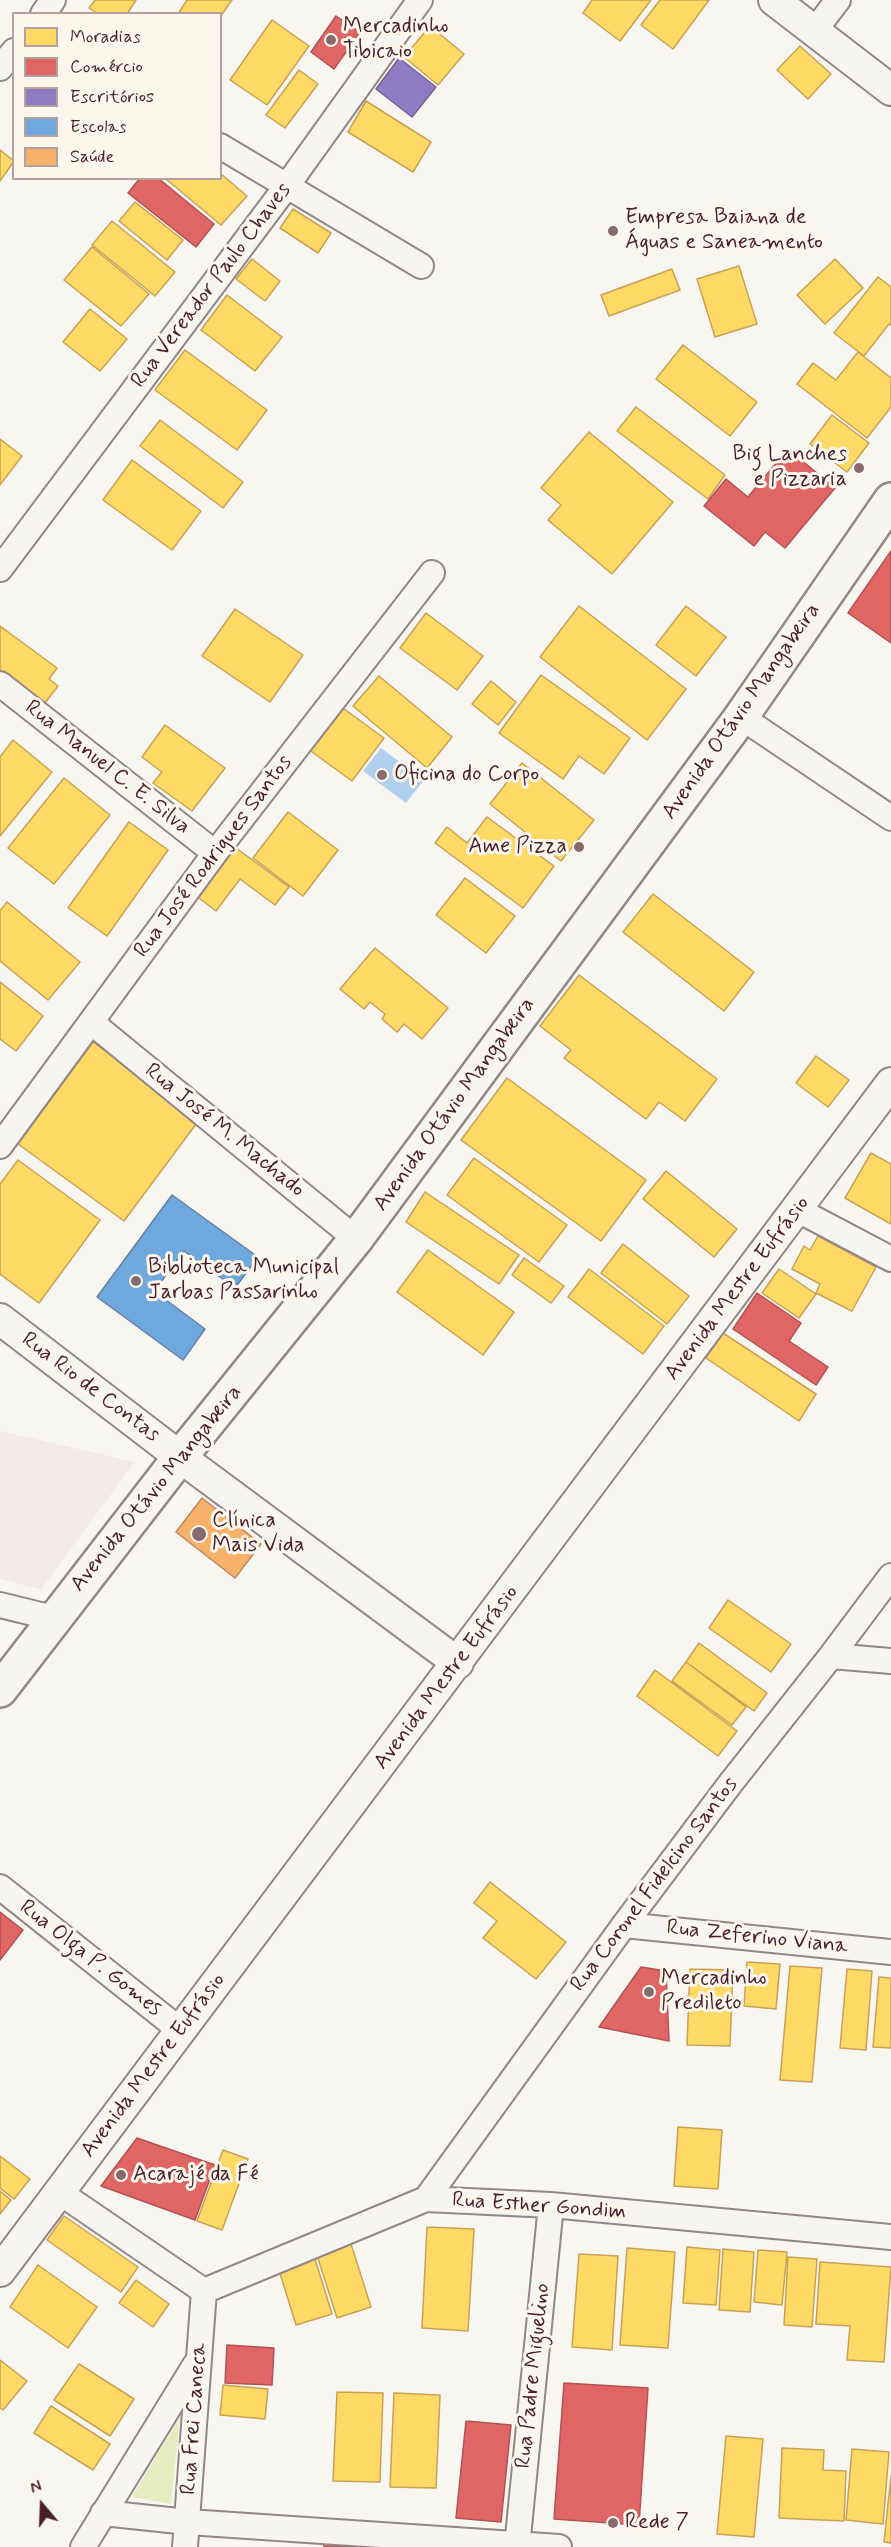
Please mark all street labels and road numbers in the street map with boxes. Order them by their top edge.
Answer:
street label: Rua Vereador Paulo Chaves [126,178,298,394]
street label: Avenida Otávio Mangabeira [657,599,827,825]
street label: Rua Manuel C. E. Silva [19,695,195,841]
street label: Rua José Rodrigues Santos [129,751,299,963]
street label: Avenida Otávio Mangabeira [368,993,542,1217]
street label: Rua José M. Machado [139,1058,309,1204]
street label: Avenida Mestre Eufrásio [660,1192,816,1386]
street label: Rua Rio de Contas [16,1327,164,1449]
street label: Avenida Otávio Mangabeira [66,1380,248,1598]
street label: Avenida Mestre Eufrásio [369,1581,525,1775]
street label: Rua Coronel Fidelcino Santos [566,1773,744,1997]
street label: Rua Olga P. Gomes [13,1895,167,2023]
street label: Rua Zeferino Viana [665,1915,849,1961]
street label: Avenida Mestre Eufrásio [76,1969,232,2163]
street label: Rua Esther Gondim [451,2188,627,2226]
street label: Rua Padre Miguelino [511,2282,557,2470]
street label: Rua Frei Caneca [177,2342,213,2496]

